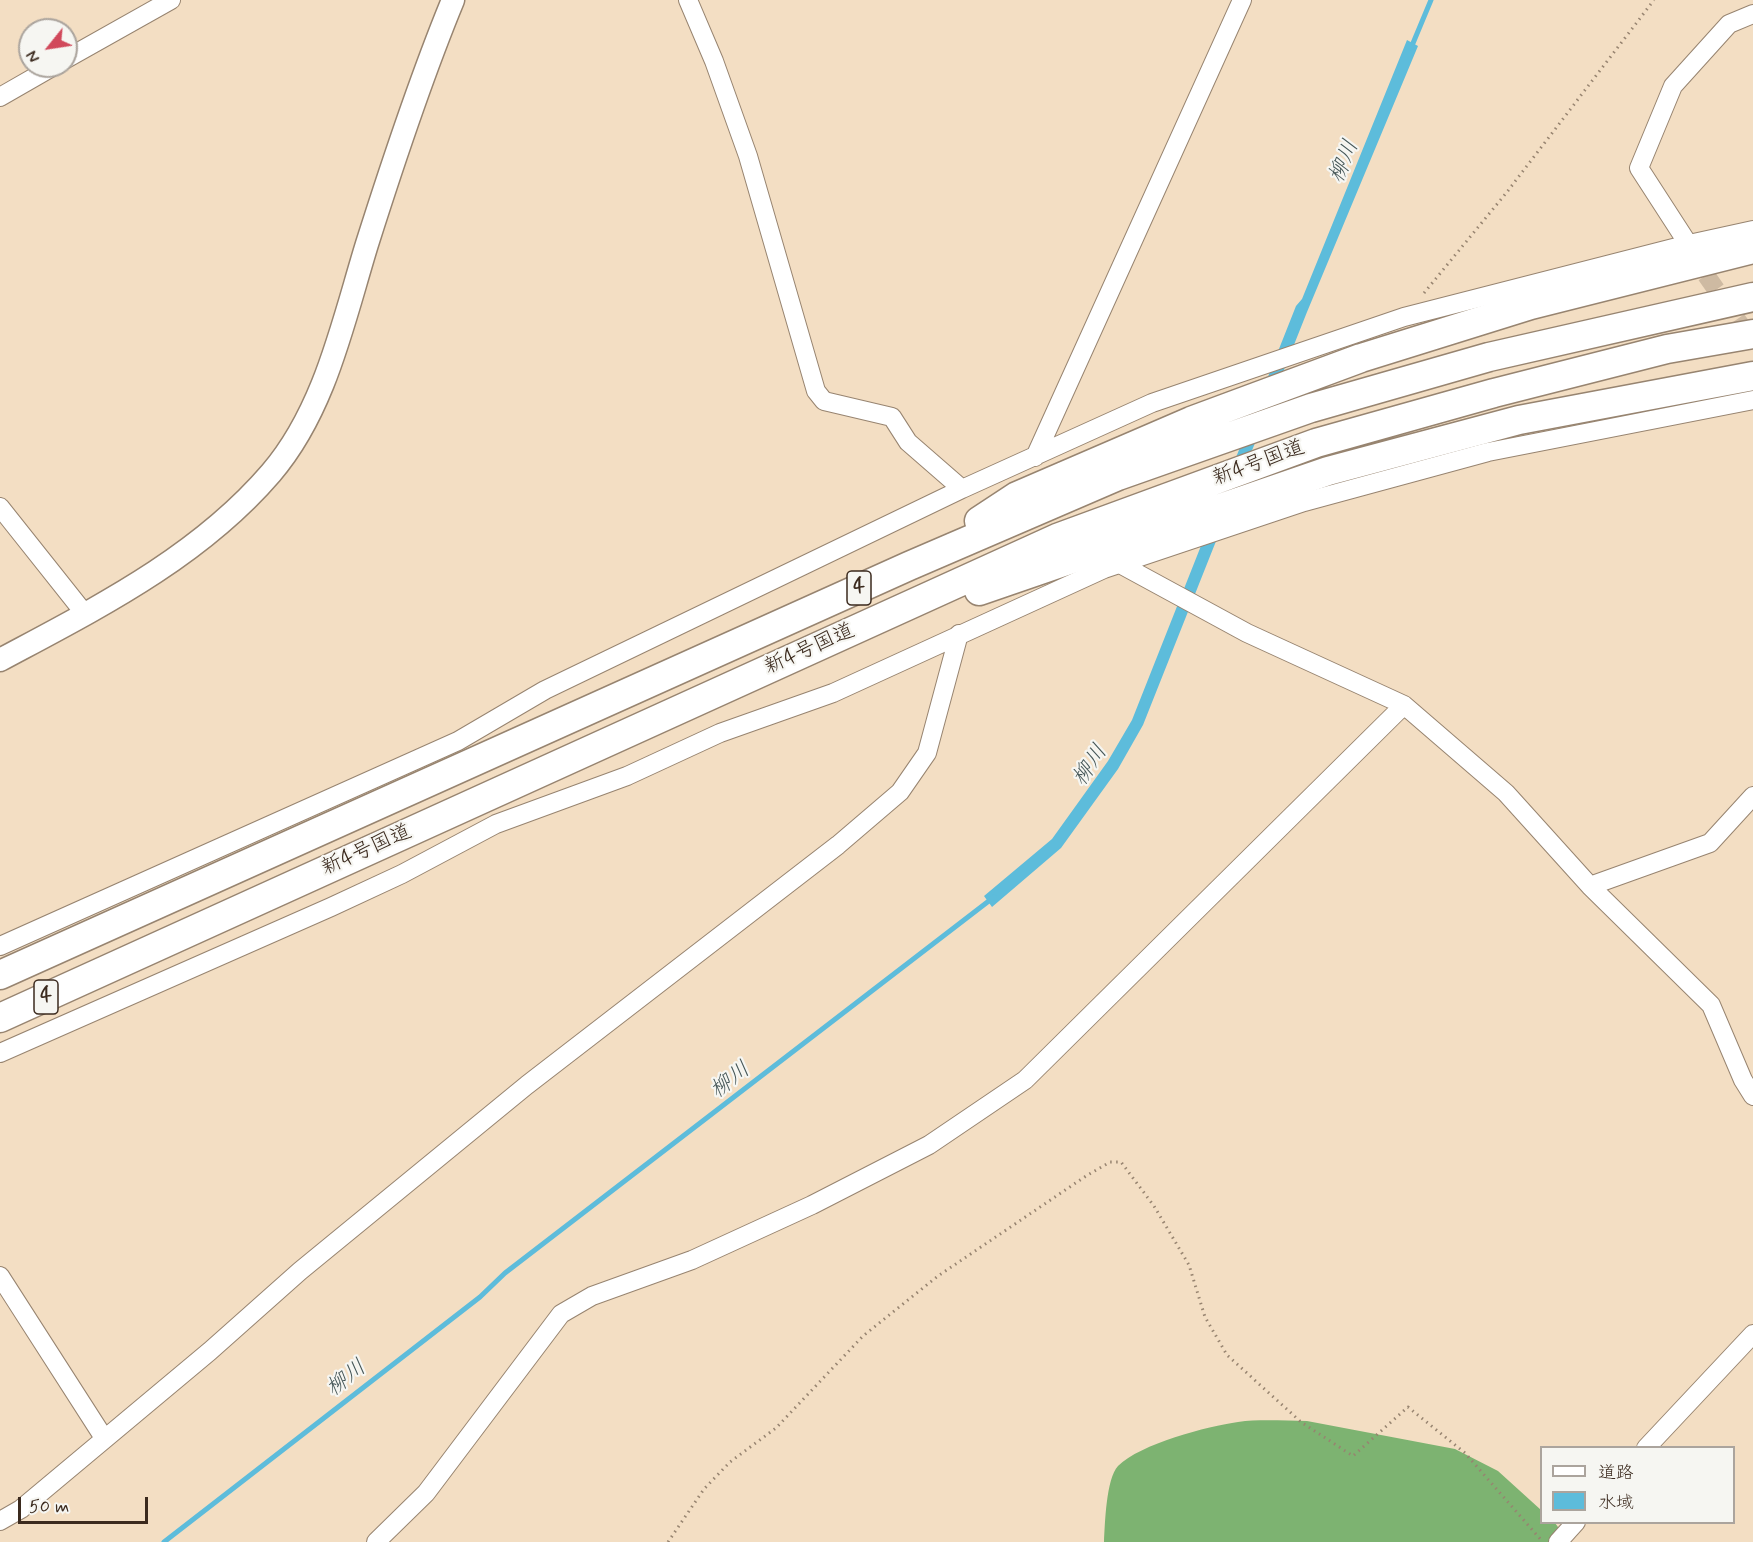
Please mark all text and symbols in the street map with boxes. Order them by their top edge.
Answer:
north arrow [18,18,78,78]
text: N [22,46,45,66]
water label: 柳川 [1324,137,1366,187]
street label: 新4号国道 [1209,436,1309,492]
road number: 4 [847,571,871,605]
street label: 新4号国道 [761,619,859,681]
water label: 柳川 [1068,740,1114,792]
street label: 新4号国道 [318,820,416,882]
road number: 4 [34,980,58,1014]
water label: 柳川 [706,1057,756,1105]
water label: 柳川 [322,1355,372,1403]
legend [1540,1446,1735,1524]
text: 道路 [1598,1461,1634,1485]
scale bar [21,1485,152,1523]
text: 水域 [1598,1491,1634,1515]
text: 50 m [29,1495,69,1519]

